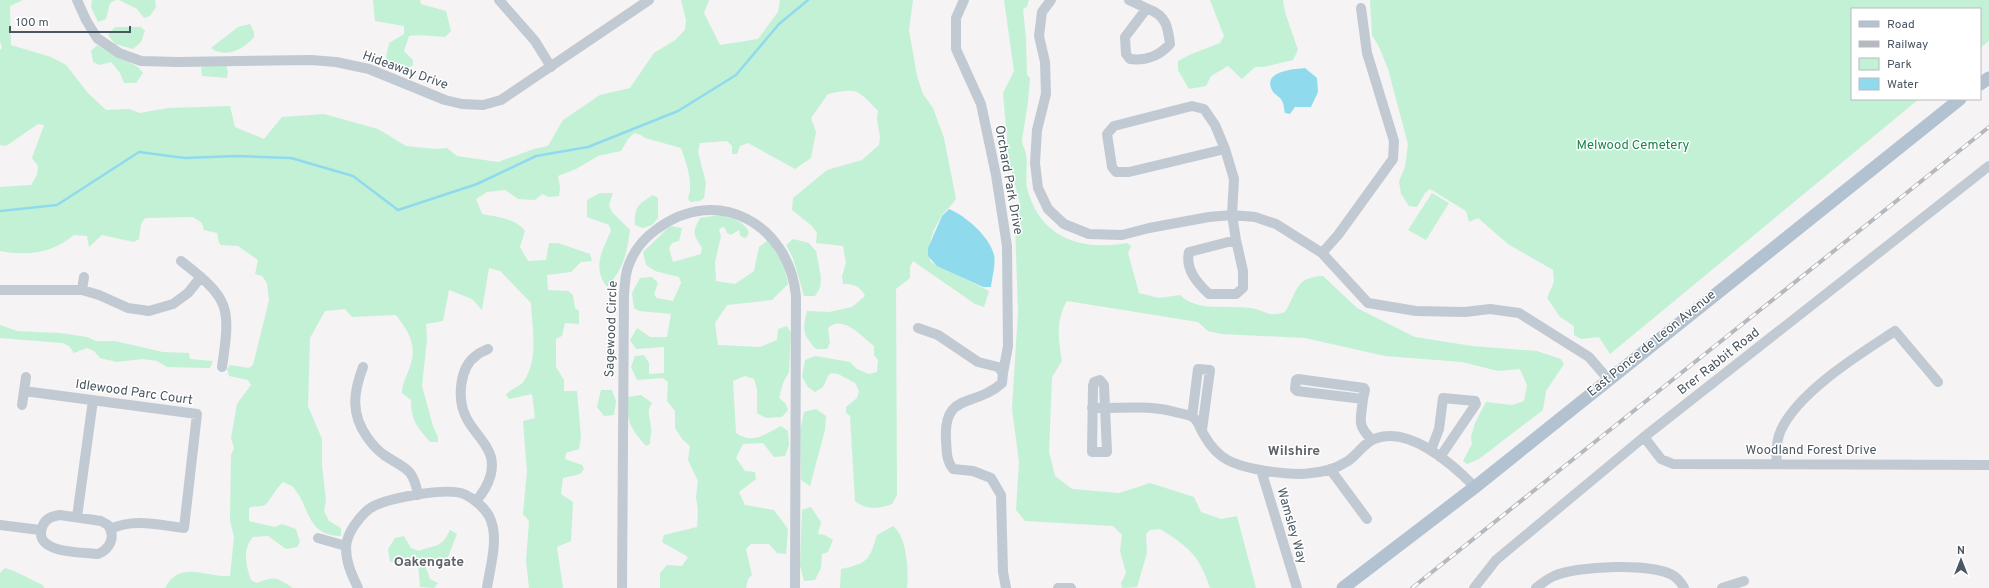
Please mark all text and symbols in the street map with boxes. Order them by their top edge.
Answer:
scale bar [10,8,130,34]
legend [1851,8,1981,100]
text: 100 m [16,15,49,31]
text: Road [1887,17,1915,33]
text: Railway [1887,37,1928,53]
street label: Hideaway Drive [360,48,450,94]
text: Park [1887,57,1912,73]
text: Water [1887,77,1919,93]
street label: Orchard Park Drive [990,124,1026,236]
park label: Melwood Cemetery [1577,138,1690,154]
street label: Sagewood Circle [602,280,622,378]
street label: East Ponce de Leon Avenue [1585,287,1719,401]
street label: Brer Rabbit Road [1675,325,1763,399]
street label: Idlewood Parc Court [74,377,194,409]
district label: Wilshire [1268,443,1320,460]
street label: Woodland Forest Drive [1746,443,1876,459]
street label: Wamsley Way [1272,486,1310,566]
north arrow [1941,540,1981,580]
text: N [1957,544,1965,558]
district label: Oakengate [394,554,464,571]

